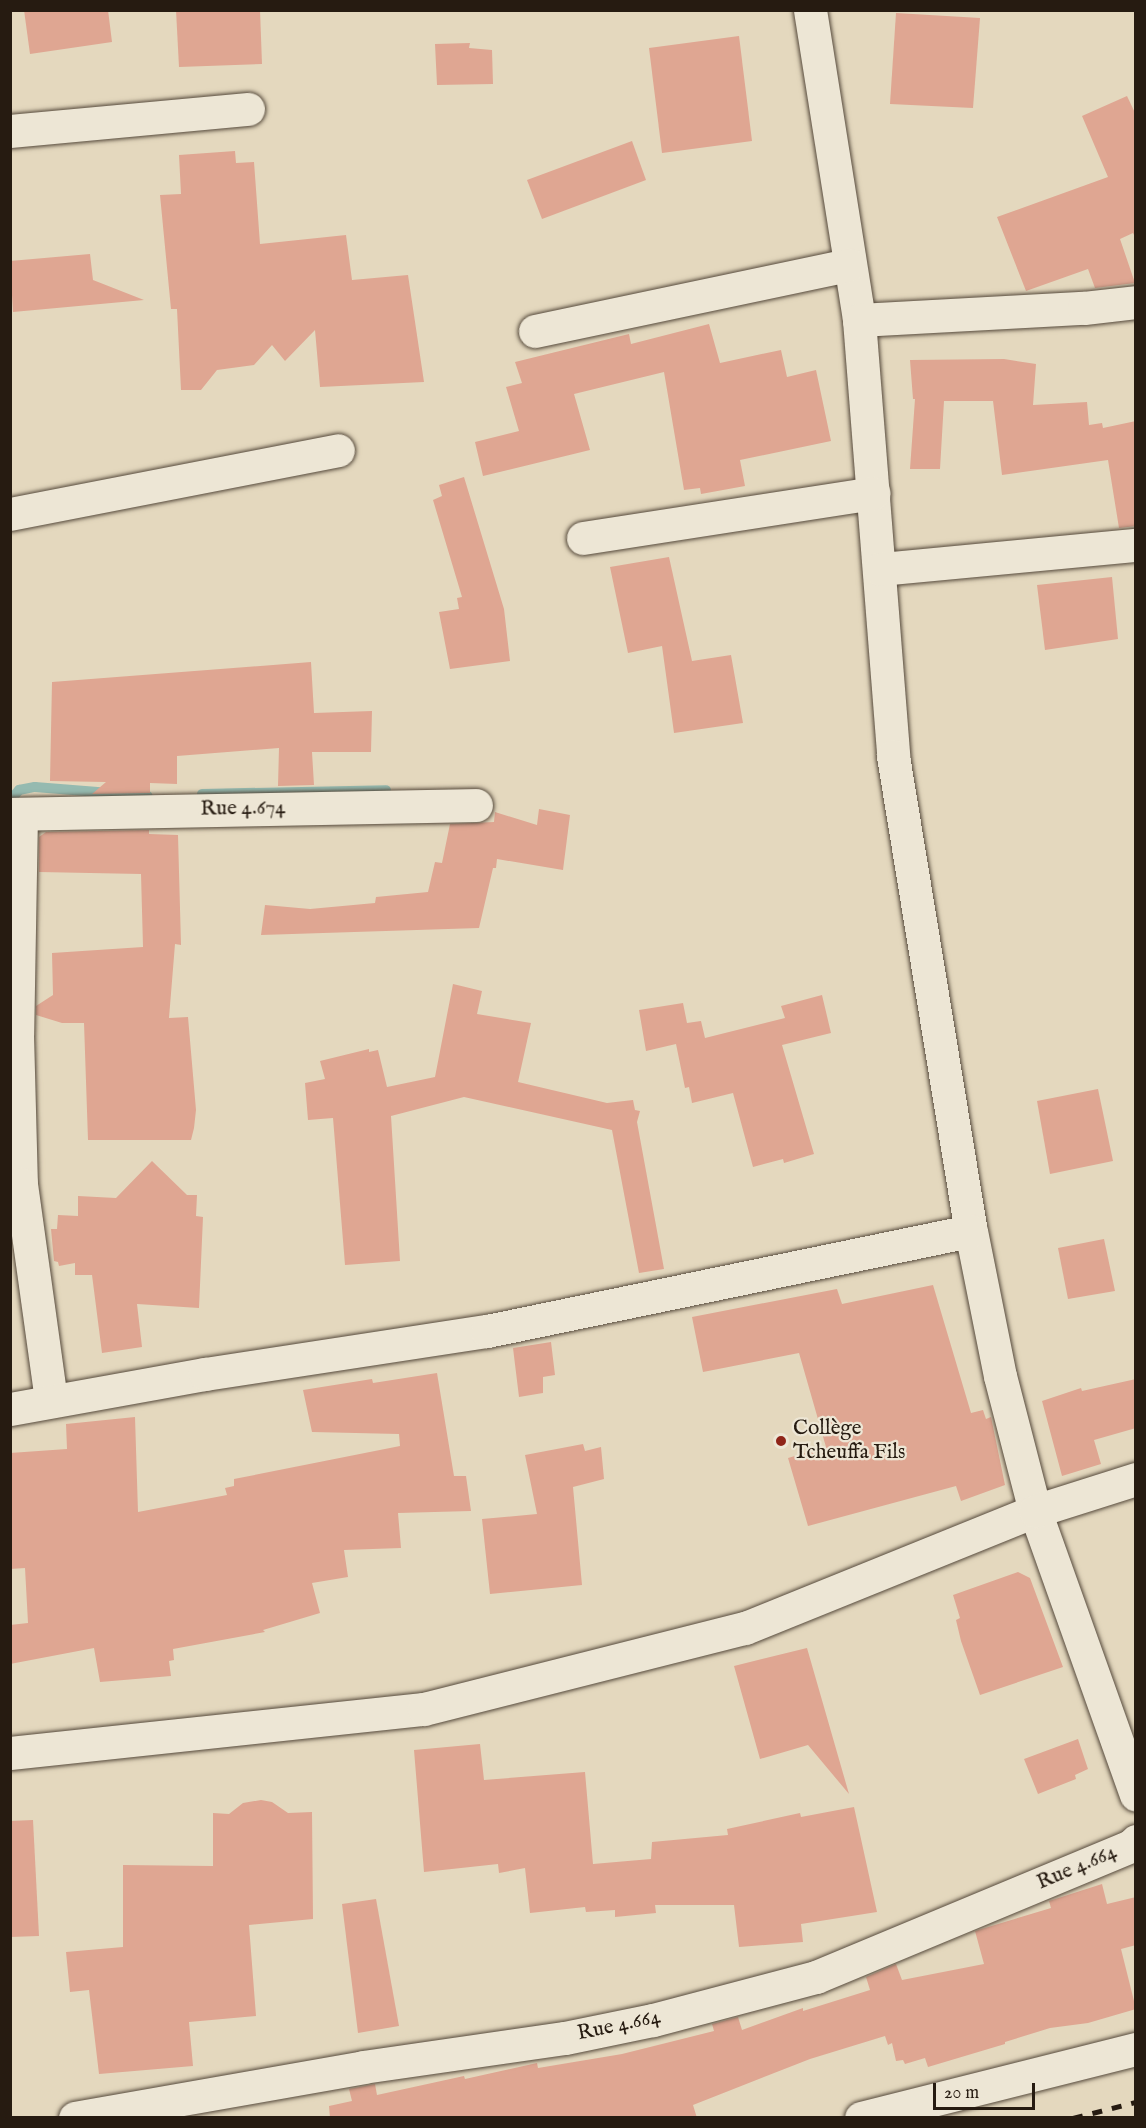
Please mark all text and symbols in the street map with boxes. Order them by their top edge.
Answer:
street label: Rue 4.674 [200,796,286,822]
place label: Collège Tcheuffa Fils [793,1416,905,1466]
marker: Collège Tcheuffa Fils [774,1434,788,1448]
street label: Rue 4.664 [1033,1840,1121,1896]
street label: Rue 4.664 [575,2005,663,2047]
scale bar [936,2071,1038,2109]
text: 20 m [944,2082,979,2105]

